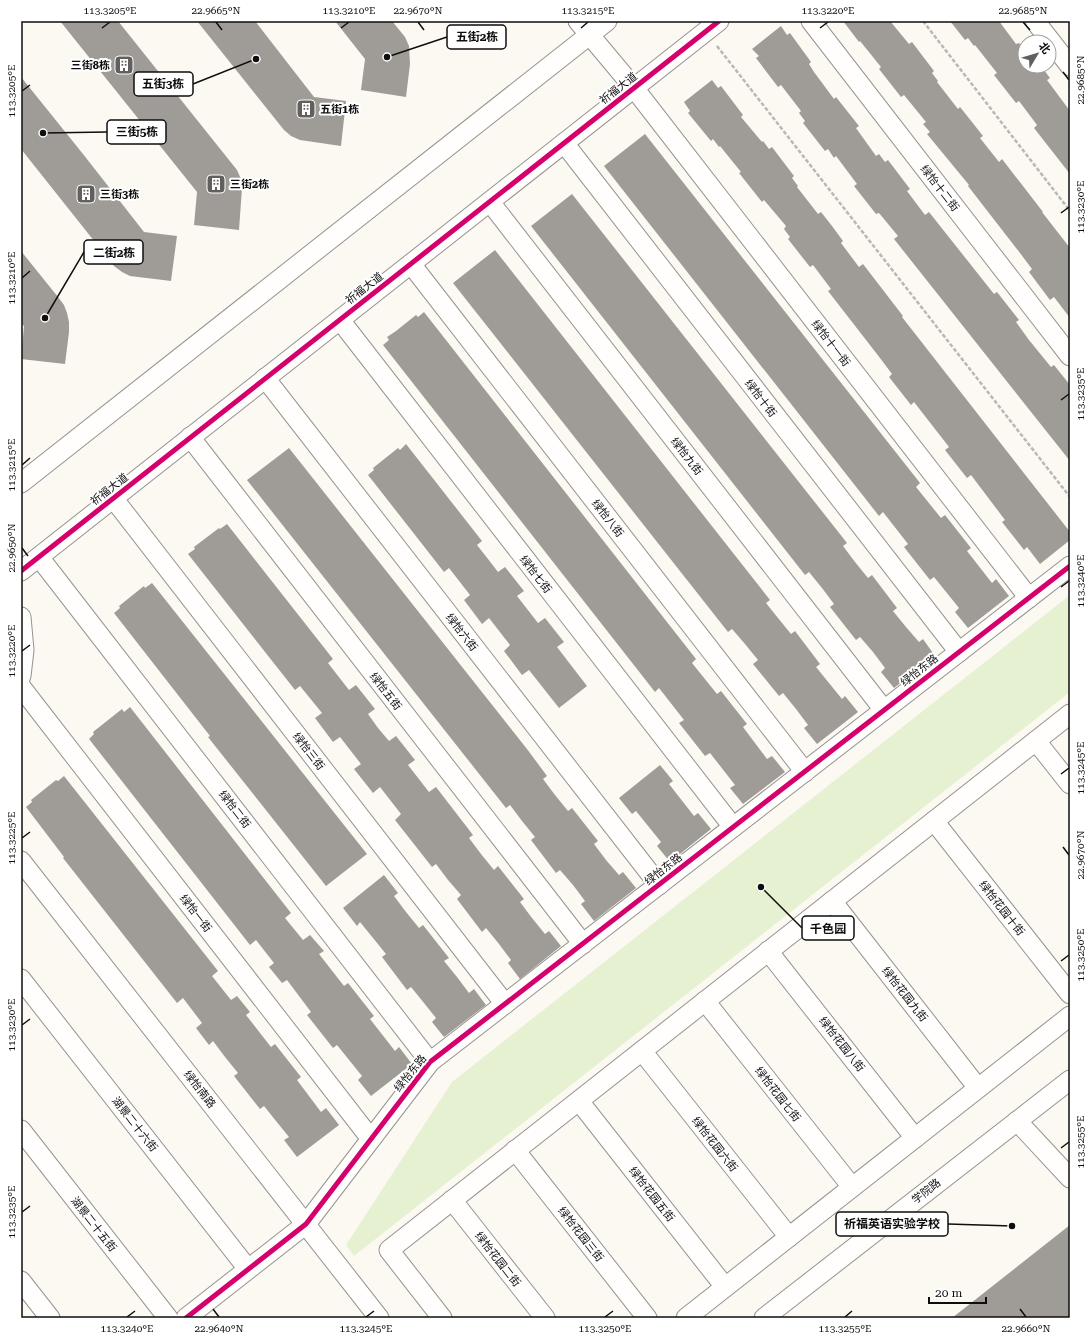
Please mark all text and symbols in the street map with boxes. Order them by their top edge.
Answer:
text: 113.3205°E [83,5,137,16]
text: 22.9665°N [191,5,241,16]
text: 113.3210°E [322,5,376,16]
text: 22.9670°N [393,5,443,16]
text: 113.3215°E [561,5,615,16]
text: 113.3220°E [801,5,855,16]
text: 22.9685°N [998,5,1048,16]
callout: 五街2栋 [447,25,506,49]
text: 五街2栋 [456,30,498,44]
north arrow [1017,34,1057,74]
text: 北 [1036,40,1053,56]
building icon: 三街8栋 [113,54,135,76]
text: 22.9685°N [1075,55,1086,105]
place label: 三街8栋 [71,59,110,72]
text: 113.3205°E [6,64,17,118]
street label: 祈福大道 [597,70,640,107]
callout: 五街3栋 [134,72,193,96]
text: 五街3栋 [142,77,184,91]
building icon: 五街1栋 [295,98,317,120]
place label: 五街1栋 [320,103,359,116]
callout: 三街5栋 [107,120,166,144]
text: 三街5栋 [116,125,158,139]
street label: 绿怡十二街 [918,163,962,214]
building icon: 三街2栋 [205,173,227,195]
place label: 三街2栋 [230,178,269,191]
text: 113.3230°E [1075,180,1086,234]
building icon: 三街3栋 [75,183,97,205]
place label: 三街3栋 [100,188,139,201]
callout: 二街2栋 [84,240,143,264]
text: 二街2栋 [93,246,135,260]
text: 113.3210°E [6,251,17,305]
street label: 祈福大道 [343,270,386,307]
street label: 绿怡十一街 [809,318,853,369]
text: 113.3235°E [1075,367,1086,421]
street label: 绿怡十街 [742,377,779,420]
street label: 绿怡九街 [668,435,705,478]
text: 113.3215°E [6,438,17,492]
street label: 祈福大道 [88,471,131,508]
street label: 绿怡八街 [589,497,626,540]
text: 22.9650°N [6,523,17,573]
street label: 绿怡七街 [517,553,554,596]
text: 113.3240°E [1075,554,1086,608]
street label: 绿怡六街 [443,611,480,654]
text: 113.3220°E [6,624,17,678]
street label: 绿怡东路 [898,652,941,689]
street label: 绿怡五街 [367,670,404,713]
street label: 绿怡三街 [290,730,327,773]
text: 113.3245°E [1075,741,1086,795]
street label: 绿怡二街 [216,788,253,831]
text: 113.3225°E [6,811,17,865]
text: 22.9670°N [1075,830,1086,880]
street label: 绿怡东路 [642,851,685,888]
street label: 绿怡花园十街 [976,878,1027,938]
street label: 绿怡一街 [177,892,214,935]
callout: 千色园 [802,916,854,940]
text: 千色园 [810,922,846,936]
text: 113.3250°E [1075,928,1086,982]
street label: 绿怡花园九街 [879,964,930,1024]
text: 113.3230°E [6,998,17,1052]
street label: 绿怡花园八街 [816,1014,867,1074]
street label: 绿怡东路 [391,1052,429,1095]
street label: 绿怡花园七街 [752,1064,803,1124]
street label: 绿怡南路 [181,1068,218,1111]
street label: 湖景二十六街 [109,1094,160,1154]
street label: 绿怡花园六街 [689,1114,740,1174]
text: 113.3255°E [1075,1115,1086,1169]
street label: 绿怡花园五街 [626,1164,677,1224]
street label: 学院路 [909,1176,943,1207]
text: 113.3235°E [6,1185,17,1239]
street label: 湖景二十五街 [68,1194,119,1254]
street label: 绿怡花园三街 [555,1204,606,1264]
callout: 祈福英语实验学校 [836,1212,948,1236]
text: 祈福英语实验学校 [844,1217,940,1231]
street label: 绿怡花园二街 [472,1229,523,1289]
scale bar [929,1279,986,1305]
text: 20 m [935,1286,962,1300]
text: 113.3240°E [100,1323,154,1334]
text: 22.9640°N [194,1323,244,1334]
text: 113.3245°E [339,1323,393,1334]
text: 113.3250°E [578,1323,632,1334]
text: 113.3255°E [818,1323,872,1334]
text: 22.9660°N [1001,1323,1051,1334]

